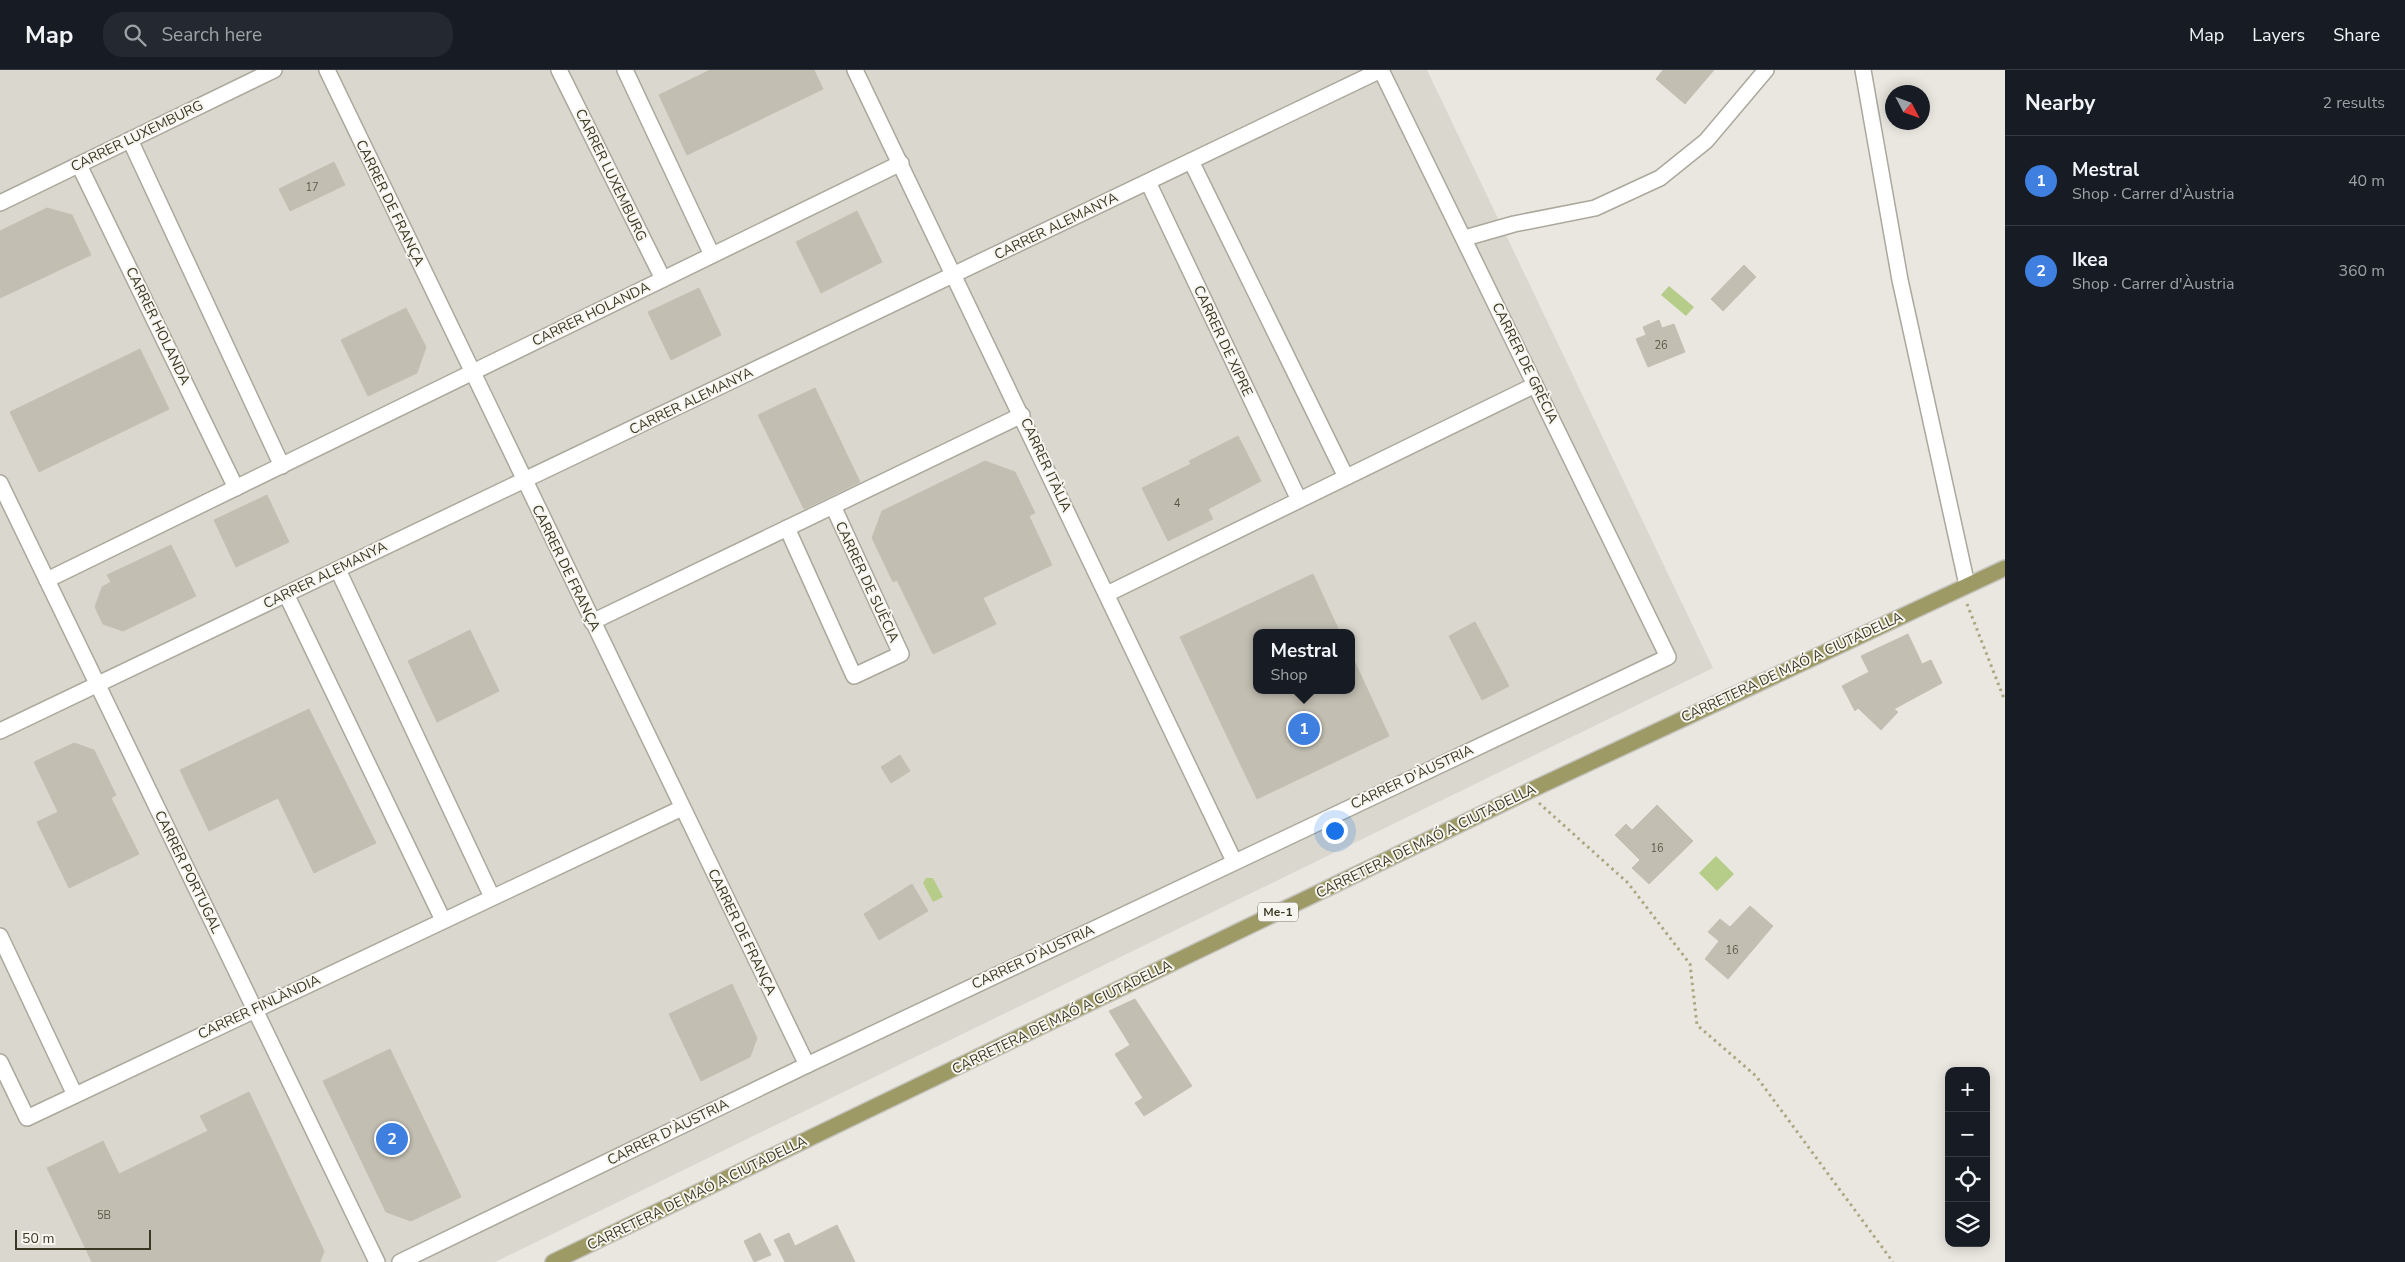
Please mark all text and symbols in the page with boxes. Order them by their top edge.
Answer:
search box [103,12,453,57]
text: Map [25,19,73,51]
icon: search [121,21,149,49]
text: Search here [161,22,262,48]
text: Map [2189,23,2224,47]
text: Layers [2252,23,2305,47]
text: Share [2333,23,2380,47]
north arrow [1885,85,1930,130]
text: Nearby [2025,89,2095,117]
text: 2 results [2323,92,2385,114]
street label: CARRER LUXEMBURG [68,96,206,176]
street label: CARRER LUXEMBURG [571,106,651,244]
street label: CARRER DE FRANÇA [351,137,429,269]
text: Mestral [2072,157,2139,183]
text: 1 [2036,170,2046,192]
text: 40 m [2348,170,2385,192]
house number: 17 [305,180,319,195]
text: Shop · Carrer d'Àustria [2072,183,2234,205]
street label: CARRER ALEMANYA [991,188,1121,264]
text: Ikea [2072,247,2108,273]
text: 2 [2036,260,2046,282]
text: 360 m [2338,260,2385,282]
street label: CARRER HOLANDA [121,264,195,388]
text: Shop · Carrer d'Àustria [2072,273,2234,295]
street label: CARRER HOLANDA [529,277,653,351]
street label: CARRER DE XIPRE [1189,282,1257,400]
street label: CARRER DE GRÈCIA [1487,299,1563,427]
house number: 26 [1654,338,1668,353]
street label: CARRER ALEMANYA [626,363,756,439]
street label: CARRER ITÀLIA [1016,415,1076,515]
house number: 4 [1174,496,1181,511]
street label: CARRER DE FRANÇA [527,502,605,634]
street label: CARRER DE SUÈCIA [831,518,903,646]
street label: CARRER ALEMANYA [260,537,390,613]
street label: CARRETERA DE MAÓ A CIUTADELLA [1678,607,1906,727]
popup [1253,629,1355,694]
text: Mestral [1270,638,1338,664]
text: Shop [1270,664,1308,686]
pin: 1 [1288,710,1320,748]
street label: CARRER D'ÀUSTRIA [1348,740,1476,814]
street label: CARRETERA DE MAÓ A CIUTADELLA [1313,779,1539,903]
street label: CARRER PORTUGAL [150,807,226,937]
your location [1322,818,1348,844]
house number: 16 [1650,841,1664,856]
street label: CARRER DE FRANÇA [703,866,781,998]
road number: Me-1 [1258,902,1298,922]
street label: CARRER D'ÀUSTRIA [969,920,1097,994]
house number: 16 [1725,943,1739,958]
street label: CARRETERA DE MAÓ A CIUTADELLA [949,955,1175,1079]
street label: CARRER FINLÀNDIA [195,970,323,1044]
map controls [1945,1067,1990,1247]
button: + [1945,1067,1990,1112]
street label: CARRER D'ÀUSTRIA [604,1094,732,1170]
button: − [1945,1112,1990,1157]
pin: 2 [376,1120,408,1158]
street label: CARRETERA DE MAÓ A CIUTADELLA [584,1131,810,1255]
button: locate [1945,1157,1990,1202]
button: layers [1945,1202,1990,1247]
house number: 5B [97,1208,111,1223]
scale bar [15,1227,151,1250]
text: 50 m [22,1229,54,1248]

